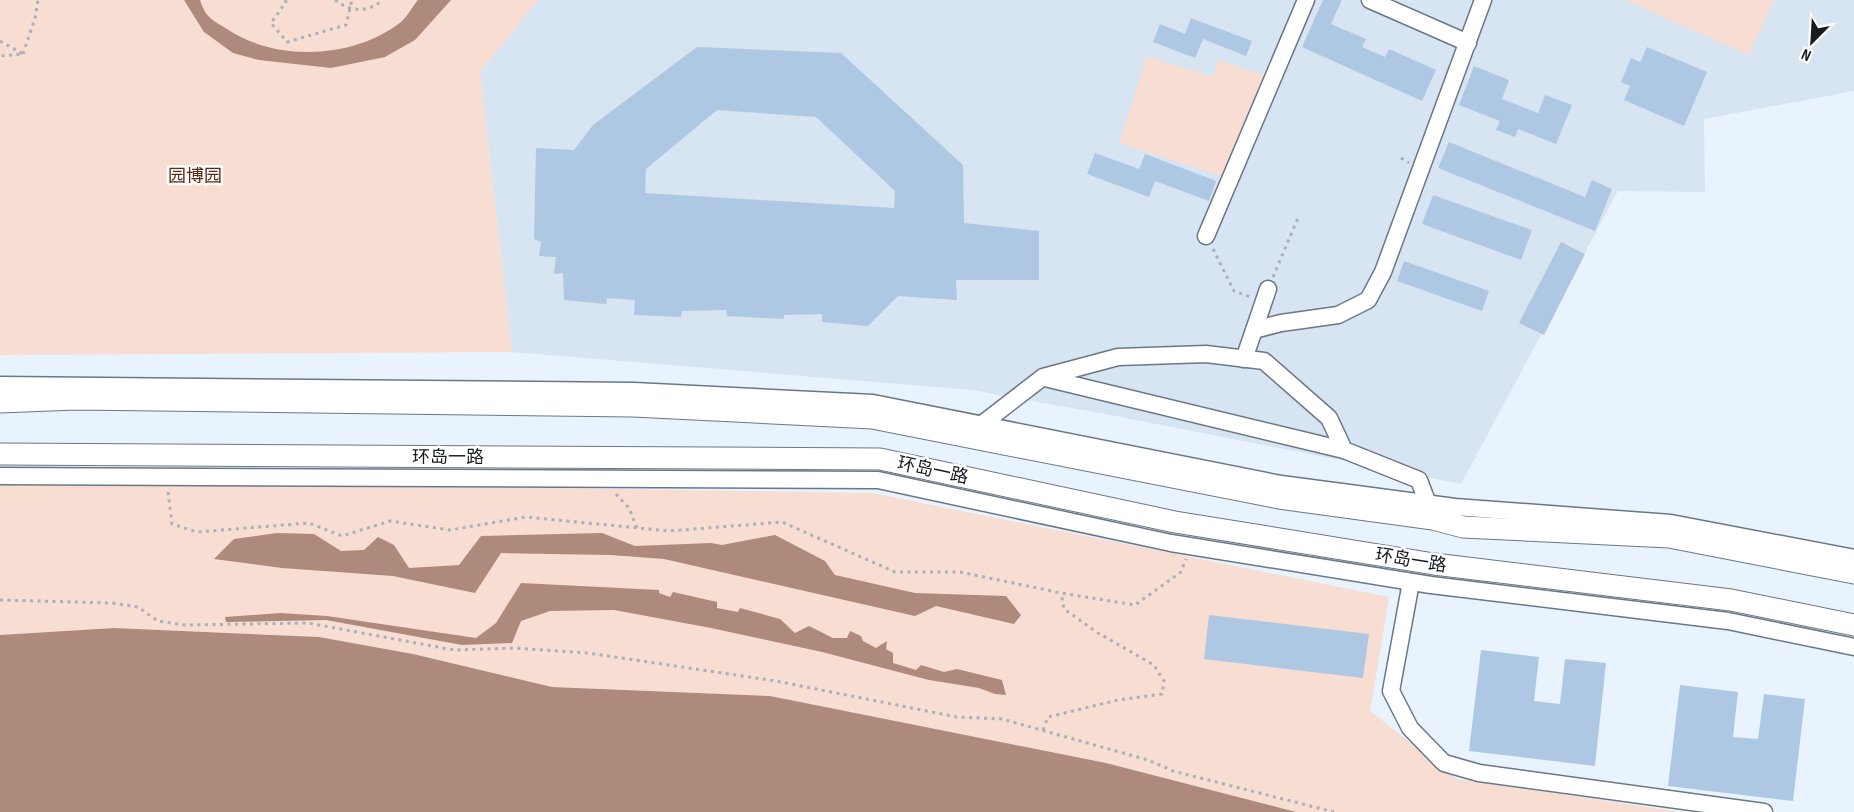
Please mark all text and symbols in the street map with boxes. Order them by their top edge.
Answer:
north arrow [1782,12,1842,72]
text: N [1799,44,1814,65]
park label: 园博园 [168,166,222,187]
street label: 环岛一路 [412,447,484,468]
street label: 环岛一路 [895,453,970,488]
street label: 环岛一路 [1374,544,1448,576]

